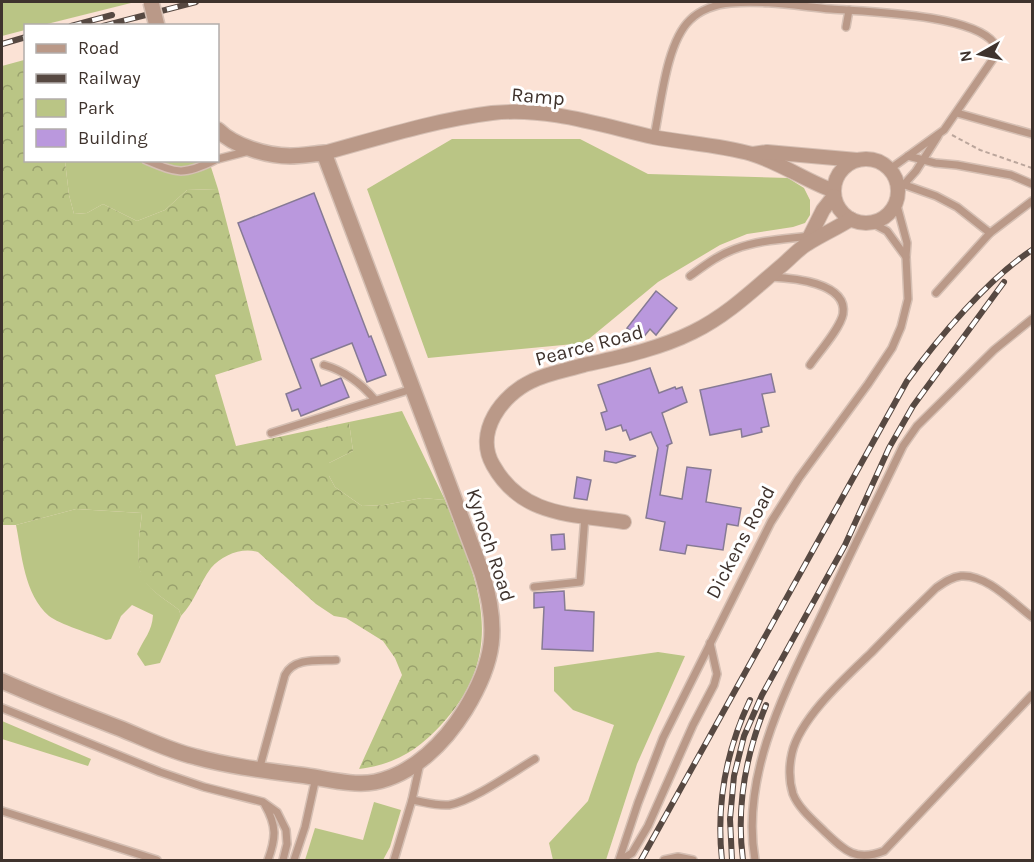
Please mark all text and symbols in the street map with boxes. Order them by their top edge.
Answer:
legend [24,24,219,162]
north arrow [950,24,1010,84]
text: Road [78,37,119,59]
text: N [955,49,976,63]
text: Railway [78,67,141,89]
street label: Ramp [510,83,566,110]
text: Park [78,97,115,119]
text: Building [78,127,148,149]
street label: Pearce Road [533,320,646,371]
street label: Dickens Road [701,482,780,603]
street label: Kynoch Road [461,486,520,605]

